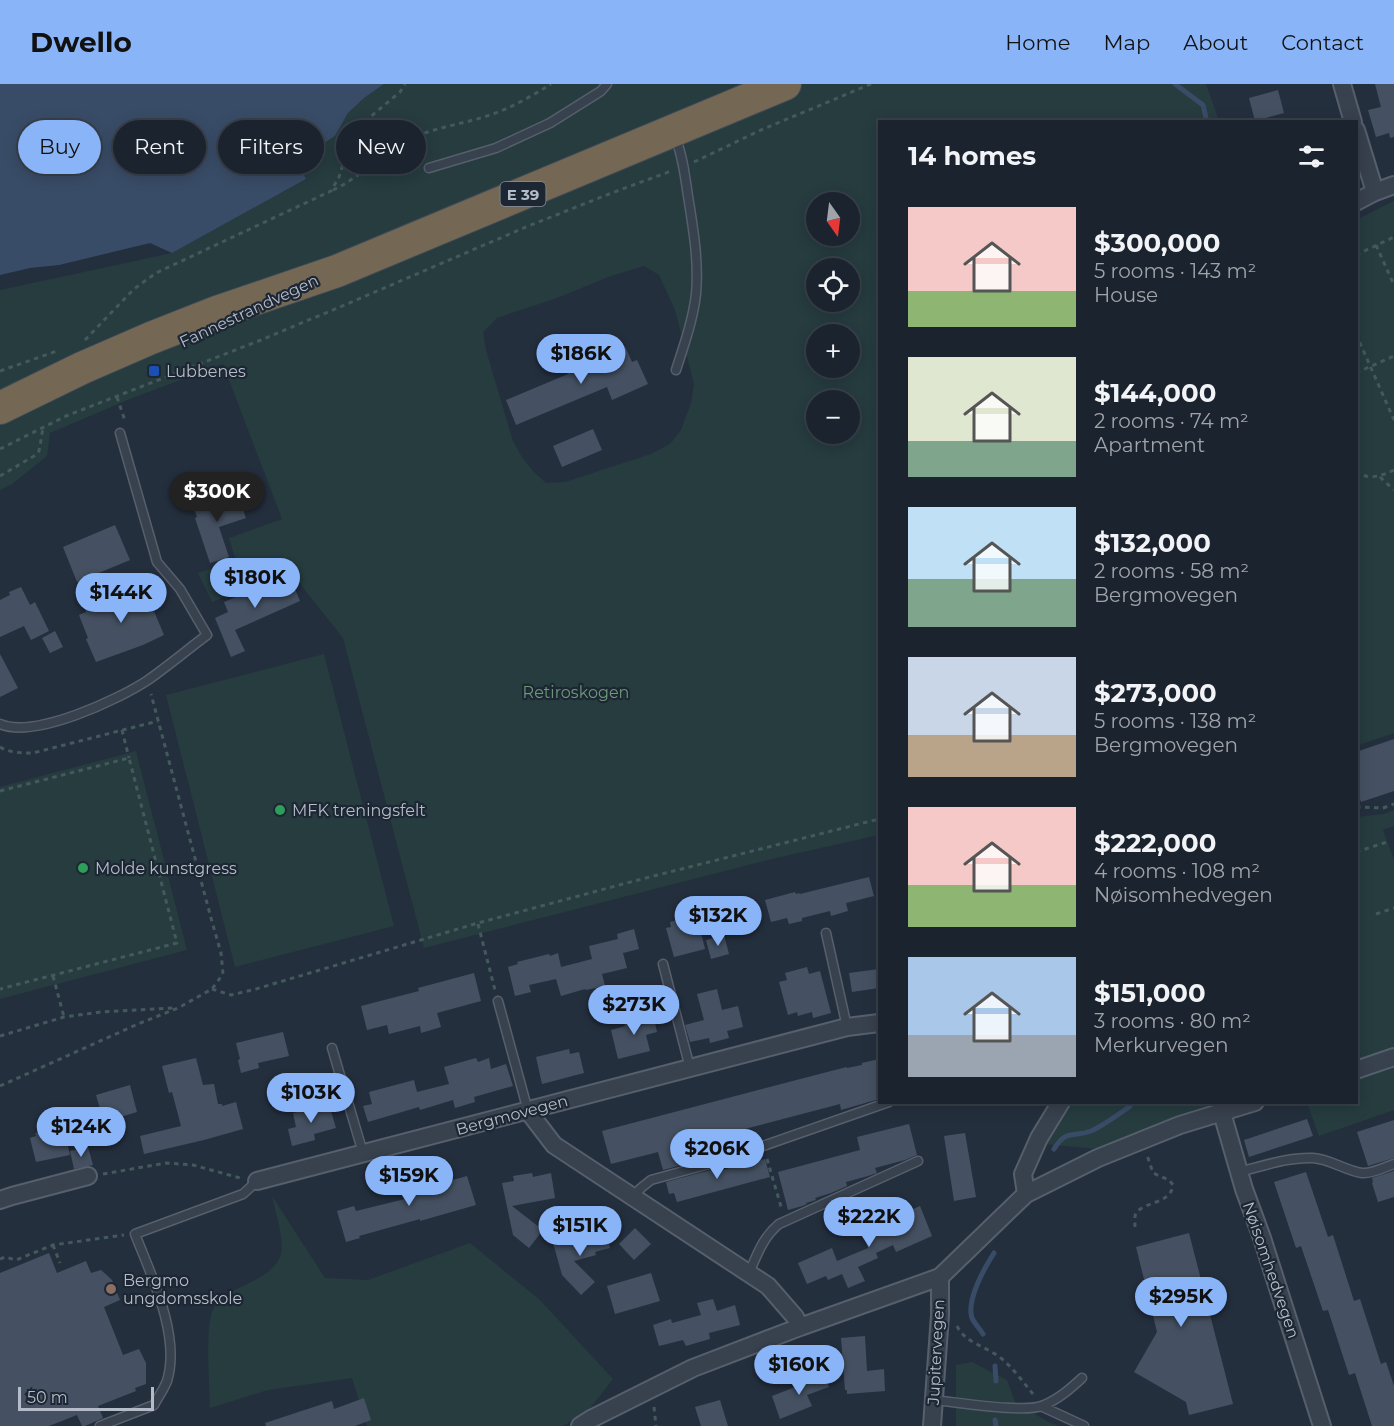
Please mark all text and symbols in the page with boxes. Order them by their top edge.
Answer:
text: Dwello [30,25,132,59]
text: Home [1005,30,1070,55]
text: Map [1103,30,1150,55]
text: About [1183,30,1248,55]
text: Contact [1281,30,1364,55]
chip: Buy [18,120,101,174]
chip: Rent [113,120,206,174]
chip: Filters [218,120,324,174]
chip: New [336,120,426,174]
text: 14 homes [908,140,1036,172]
icon: filters [1295,140,1328,173]
road number: E 39 [500,182,546,206]
north arrow [806,192,860,246]
map controls [806,192,860,444]
text: $300,000 [1094,227,1220,259]
icon: home [956,231,1028,303]
button: locate [806,258,860,312]
text: 5 rooms · 143 m² [1094,259,1256,283]
street label: Fannestrandvegen [176,270,322,352]
text: House [1094,283,1158,307]
button: + [806,324,860,378]
pin: $186K [539,334,623,385]
text: $186K [550,341,612,365]
place label: Lubbenes [166,362,246,381]
marker: Lubbenes [147,364,161,378]
text: $144,000 [1094,377,1216,409]
icon: home [956,381,1028,453]
button: − [806,390,860,444]
text: 2 rooms · 74 m² [1094,409,1249,433]
text: Apartment [1094,433,1205,457]
pin: $300K [175,472,259,523]
text: $300K [184,479,250,503]
text: $132,000 [1094,527,1211,559]
icon: home [956,531,1028,603]
pin: $180K [213,558,297,609]
text: 2 rooms · 58 m² [1094,559,1249,583]
text: $180K [224,565,286,589]
pin: $144K [79,573,163,624]
text: $144K [90,580,152,604]
text: Bergmovegen [1094,583,1238,607]
text: $273,000 [1094,677,1217,709]
icon: home [956,681,1028,753]
park label: Retiroskogen [523,683,629,702]
text: 5 rooms · 138 m² [1094,709,1256,733]
text: Bergmovegen [1094,733,1238,757]
place label: MFK treningsfelt [292,801,426,820]
marker: MFK treningsfelt [273,803,287,817]
text: $222,000 [1094,827,1216,859]
icon: home [956,831,1028,903]
place label: Molde kunstgress [95,859,237,878]
text: 4 rooms · 108 m² [1094,859,1260,883]
marker: Molde kunstgress [76,861,90,875]
text: Nøisomhedvegen [1094,883,1273,907]
pin: $132K [676,896,760,947]
text: $132K [689,903,747,927]
text: $151,000 [1094,977,1206,1009]
icon: home [956,981,1028,1053]
pin: $273K [592,985,676,1036]
text: $273K [602,992,666,1016]
text: 3 rooms · 80 m² [1094,1009,1251,1033]
text: Merkurvegen [1094,1033,1229,1057]
pin: $103K [269,1073,353,1124]
text: $103K [281,1080,341,1104]
street label: Bergmovegen [454,1091,570,1139]
pin: $124K [39,1107,123,1158]
text: $124K [51,1114,111,1138]
pin: $206K [675,1129,759,1180]
text: $206K [684,1136,750,1160]
pin: $159K [367,1156,451,1207]
text: $159K [379,1163,439,1187]
pin: $222K [827,1197,911,1248]
street label: Nøisomhedvegen [1239,1199,1303,1341]
text: $222K [838,1204,900,1228]
pin: $151K [538,1206,622,1257]
text: $151K [553,1213,607,1237]
place label: Bergmo ungdomsskole [123,1271,242,1308]
pin: $295K [1139,1277,1223,1328]
marker: Bergmo ungdomsskole [104,1282,118,1296]
text: $295K [1149,1284,1213,1308]
street label: Jupitervegen [924,1299,948,1406]
pin: $160K [757,1345,841,1396]
text: $160K [768,1352,830,1376]
scale bar [18,1384,154,1412]
text: 50 m [27,1388,68,1407]

